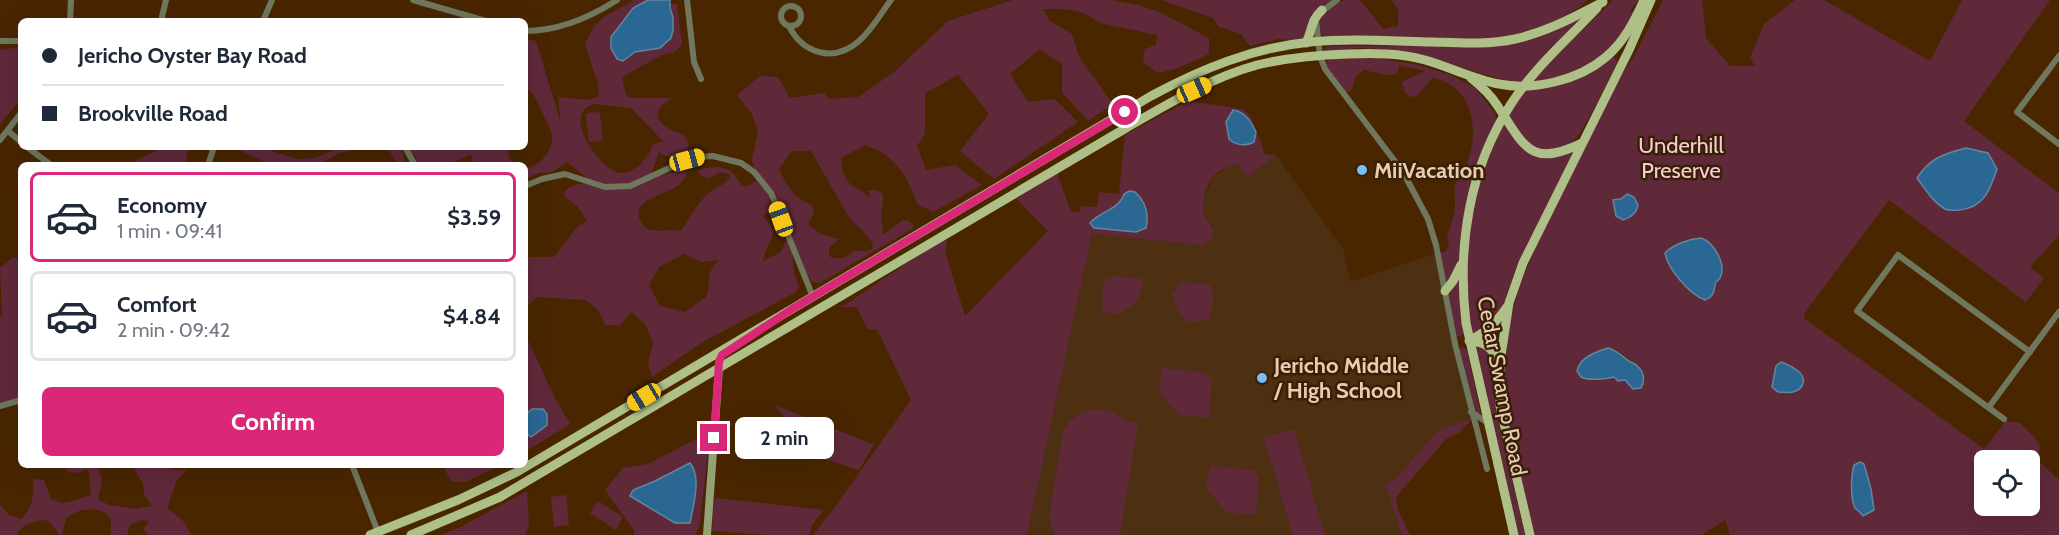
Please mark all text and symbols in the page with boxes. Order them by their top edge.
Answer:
text: Jericho Oyster Bay Road [78,42,307,69]
car [1174,74,1214,106]
route start [1111,98,1138,125]
text: Brookville Road [78,100,228,127]
park label: Underhill Preserve [1638,132,1724,184]
car [667,147,707,173]
place label: MiiVacation [1374,157,1484,184]
marker: MiiVacation [1355,163,1369,177]
icon: car [45,190,99,244]
text: Economy [117,192,207,219]
car [766,199,796,239]
text: $3.59 [447,204,501,231]
text: 1 min · 09:41 [117,219,222,243]
icon: car [45,289,99,343]
text: Comfort [117,291,196,318]
street label: Cedar Swamp Road [1471,294,1533,478]
text: $4.84 [443,303,501,330]
text: 2 min · 09:42 [117,318,230,342]
place label: Jericho Middle / High School [1273,352,1409,404]
marker: Jericho Middle / High School [1255,371,1269,385]
car [624,380,664,414]
button: Confirm [42,387,504,456]
callout: 2 min [735,417,834,459]
route end [700,424,727,451]
text: 2 min [760,426,809,450]
map controls [1974,450,2040,516]
button: locate [1974,450,2040,516]

